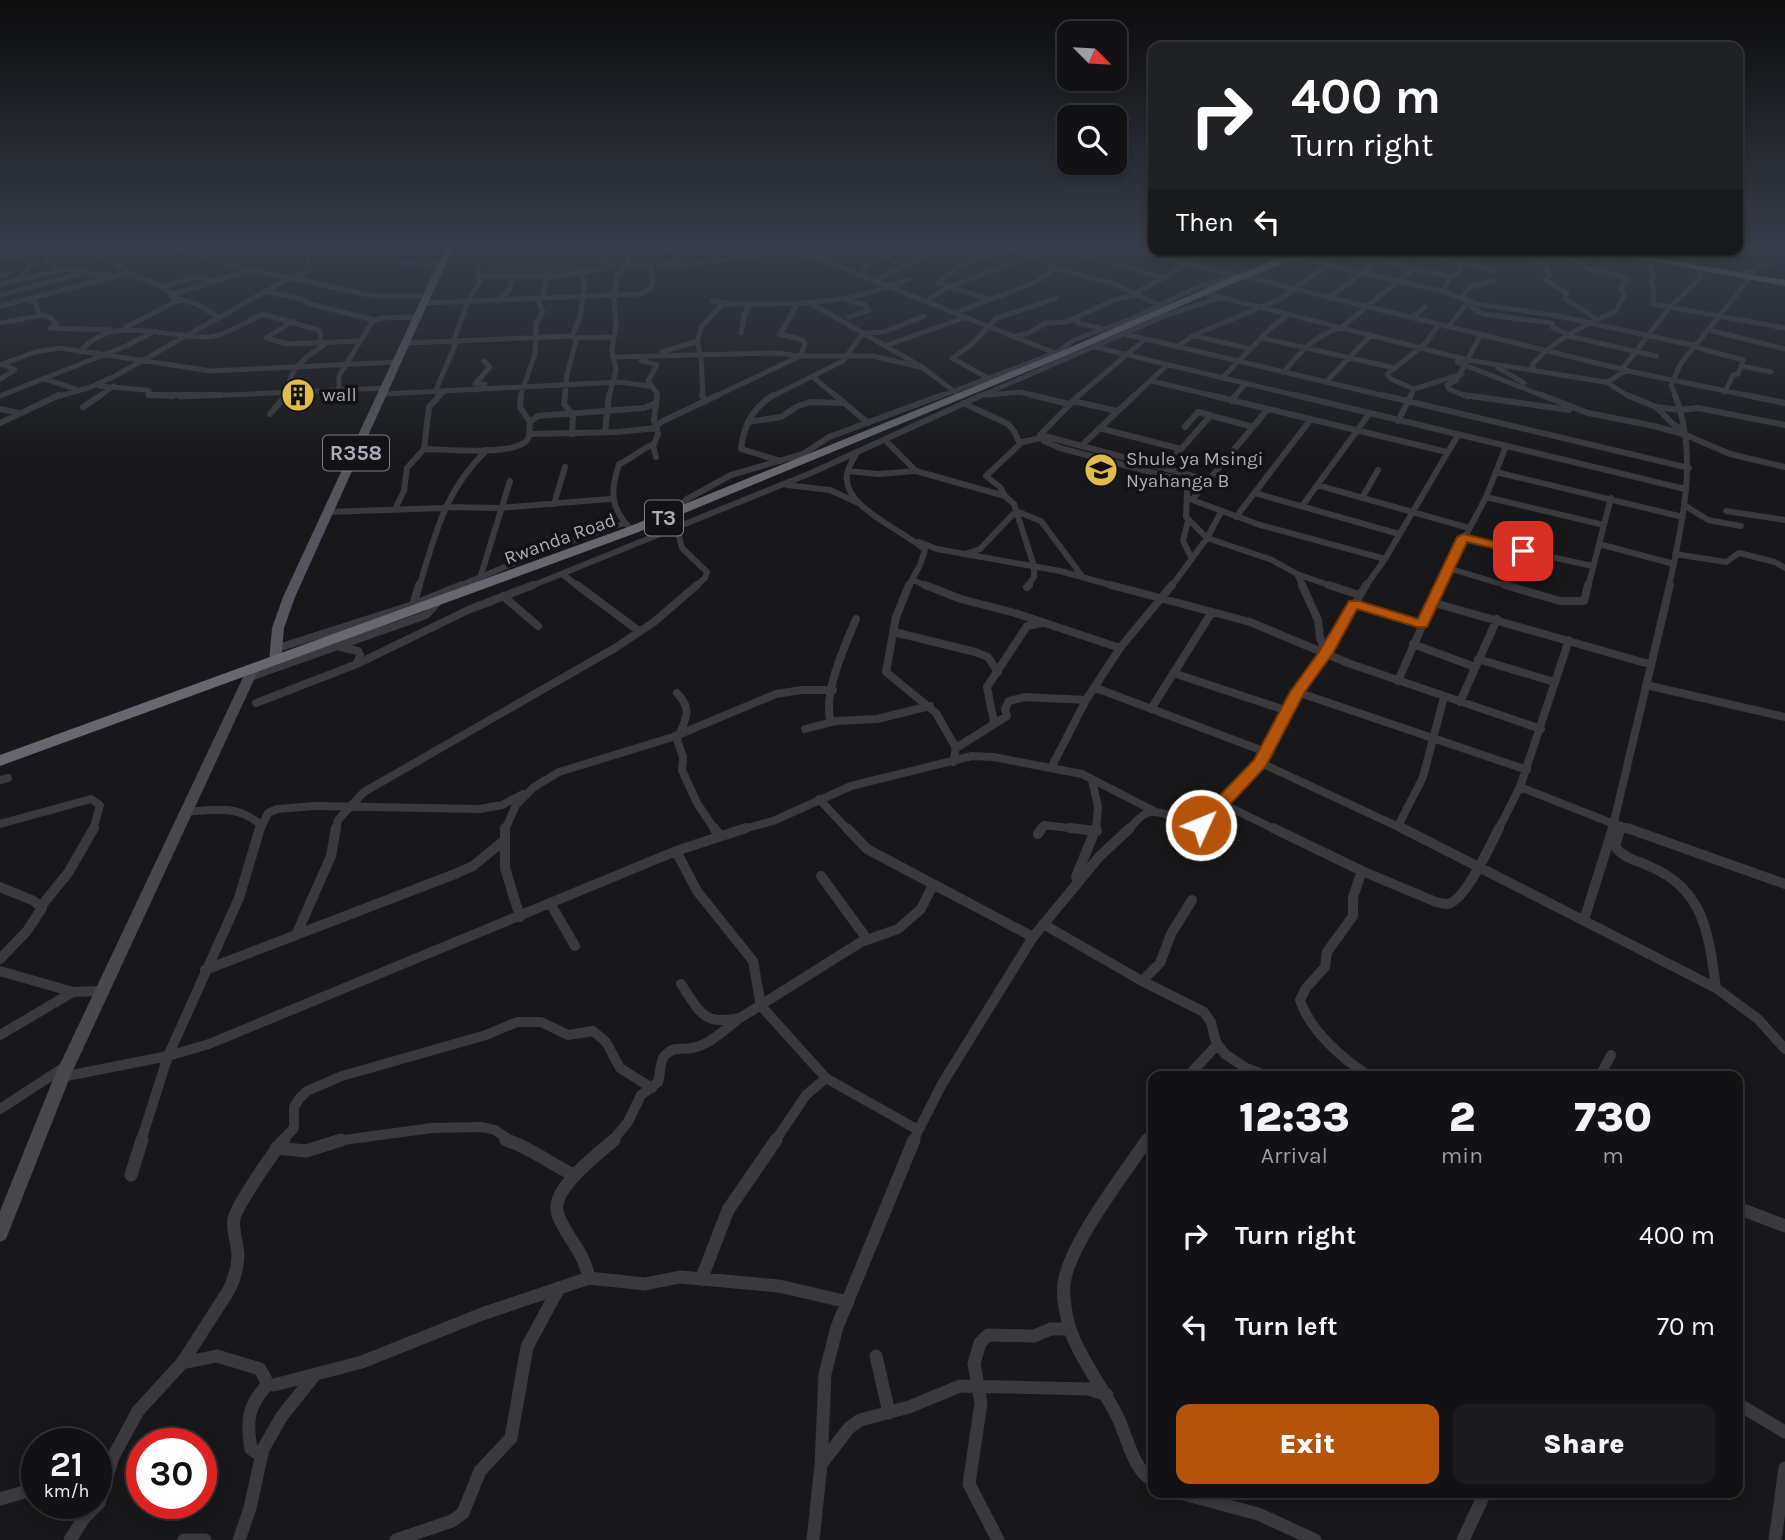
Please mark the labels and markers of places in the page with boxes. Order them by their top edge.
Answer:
building icon: wall [279,376,317,414]
place label: wall [322,384,357,406]
place label: Shule ya Msingi Nyahanga B [1126,448,1263,492]
school or university icon: Shule ya Msingi Nyahanga B [1082,451,1120,489]
pin [1493,521,1553,581]

